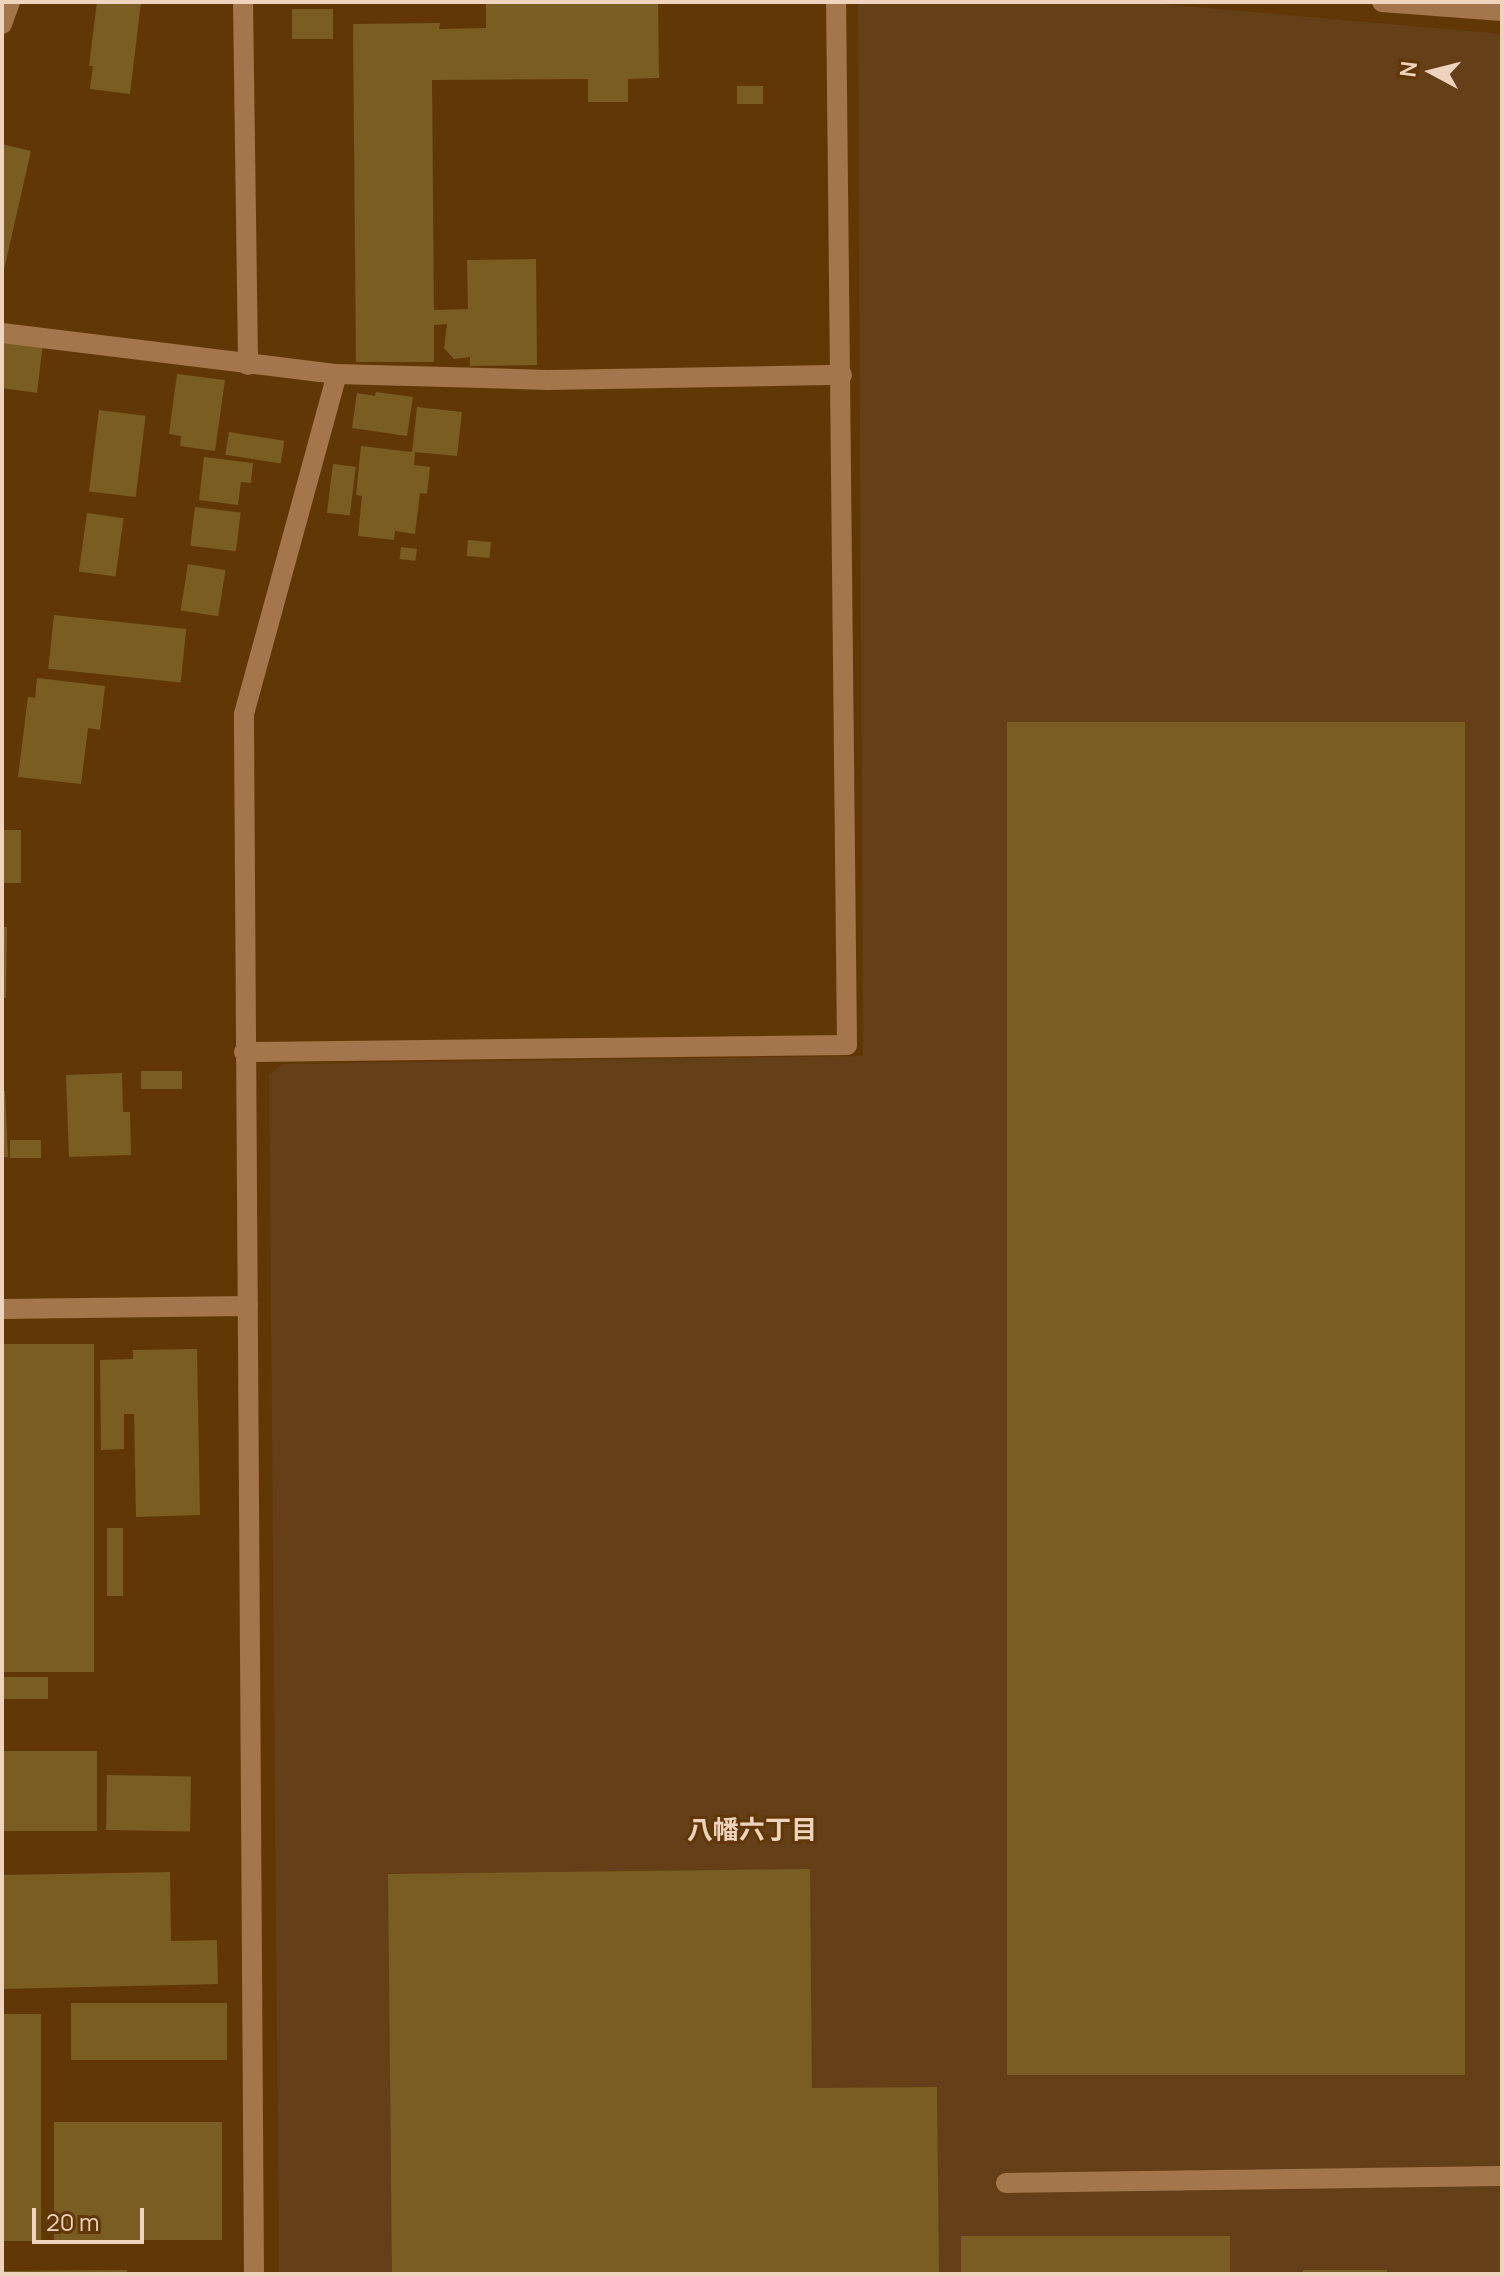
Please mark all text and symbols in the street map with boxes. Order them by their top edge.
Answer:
north arrow [1392,32,1472,112]
text: N [1392,59,1424,79]
district label: 八幡六丁目 [687,1814,817,1846]
scale bar [36,2192,148,2242]
text: 20 m [46,2205,99,2238]

